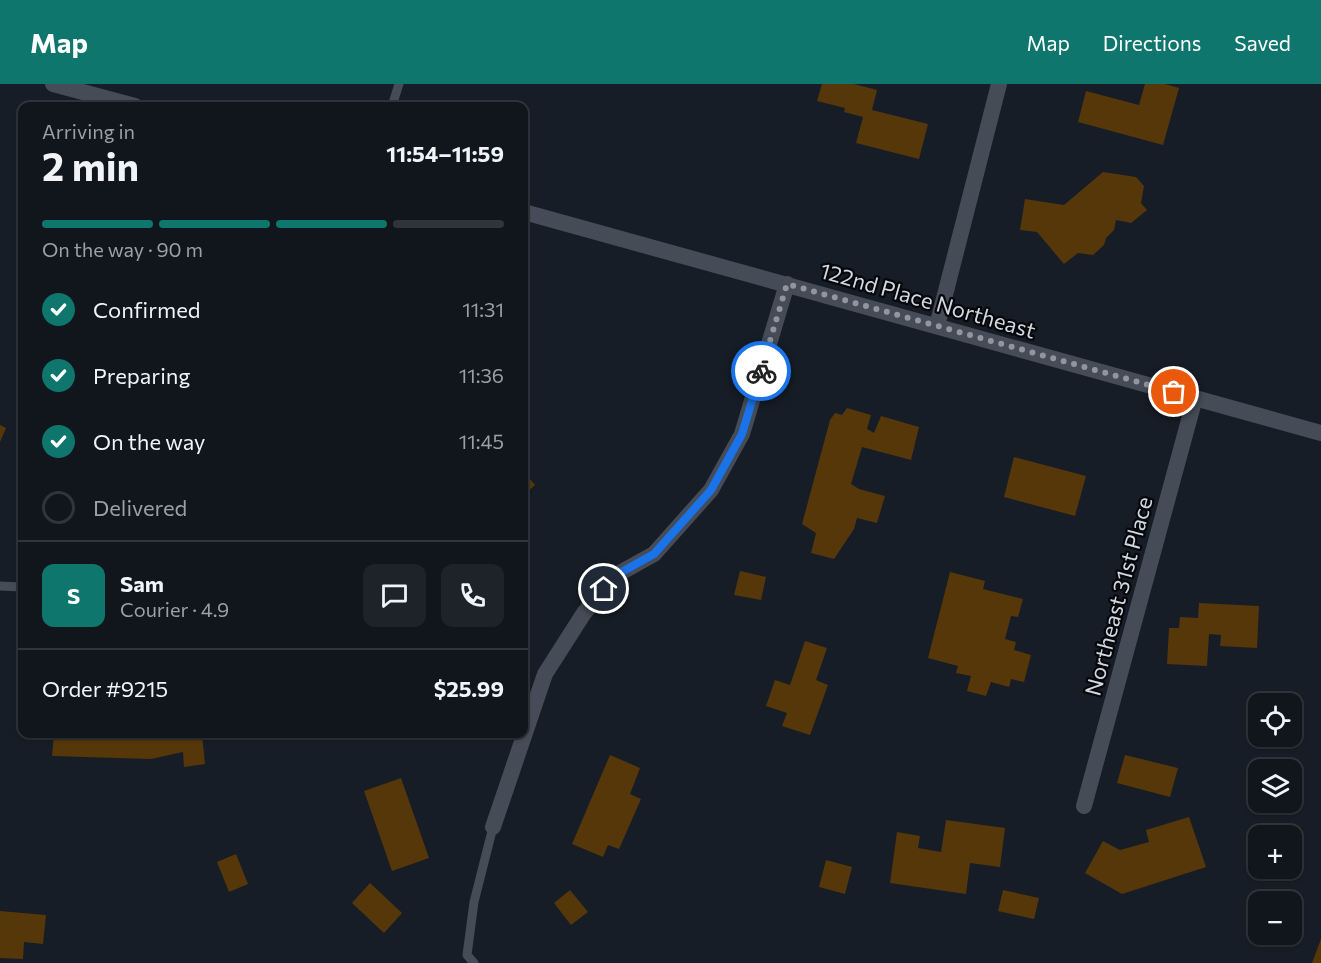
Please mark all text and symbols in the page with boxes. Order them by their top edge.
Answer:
text: Map [30,25,88,59]
text: Map [1027,30,1070,55]
text: Directions [1103,30,1201,55]
text: Saved [1234,30,1291,55]
text: Arriving in [42,119,135,143]
text: 11:54–11:59 [386,140,504,167]
text: 2 min [42,141,139,189]
text: On the way · 90 m [42,237,203,261]
street label: 122nd Place Northeast [817,256,1039,344]
icon: check [42,293,75,326]
text: Confirmed [93,296,200,323]
text: 11:31 [462,297,504,321]
courier [731,341,791,401]
icon: bike [745,355,778,388]
icon: check [42,359,75,392]
text: Preparing [93,362,190,389]
text: 11:36 [459,363,504,387]
pin [1148,366,1199,417]
icon: bag [1157,375,1190,408]
icon: check [42,425,75,458]
text: On the way [93,428,205,455]
text: 11:45 [459,429,504,453]
text: Delivered [93,494,187,521]
street label: Northeast 31st Place [1078,494,1158,698]
pin [578,563,629,614]
button: chat [363,564,426,627]
button: phone [441,564,504,627]
text: Sam [120,570,164,597]
icon: home [587,572,620,605]
text: S [67,582,80,609]
text: Courier · 4.9 [120,597,229,621]
text: Order #9215 [42,675,168,702]
text: $25.99 [434,675,504,702]
map controls [1248,693,1302,945]
button: locate [1248,693,1302,747]
button: layers [1248,759,1302,813]
button: + [1248,825,1302,879]
button: − [1248,891,1302,945]

